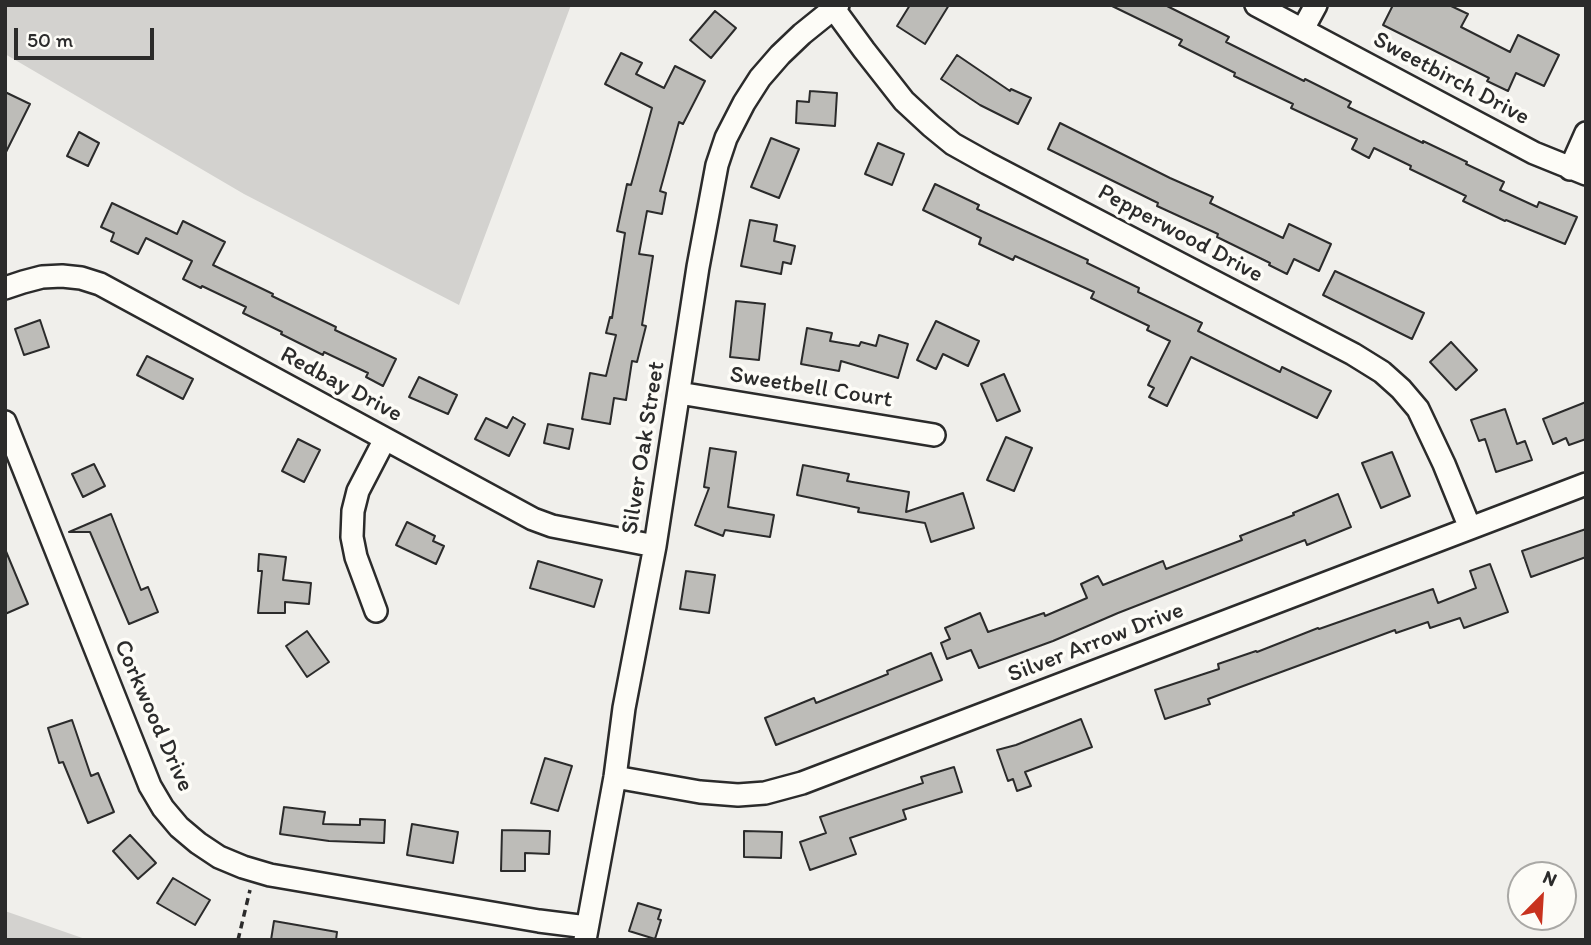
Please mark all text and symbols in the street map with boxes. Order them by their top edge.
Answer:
scale bar [18,14,158,58]
street label: Sweetbirch Drive [1368,26,1534,132]
text: 50 m [27,27,73,52]
street label: Pepperwood Drive [1092,178,1268,290]
street label: Redbay Drive [275,341,407,429]
street label: Silver Oak Street [616,359,672,537]
street label: Sweetbell Court [728,361,894,415]
street label: Silver Arrow Drive [1004,596,1188,690]
street label: Corkwood Drive [107,636,199,796]
north arrow [1507,861,1577,931]
text: N [1539,865,1560,891]

